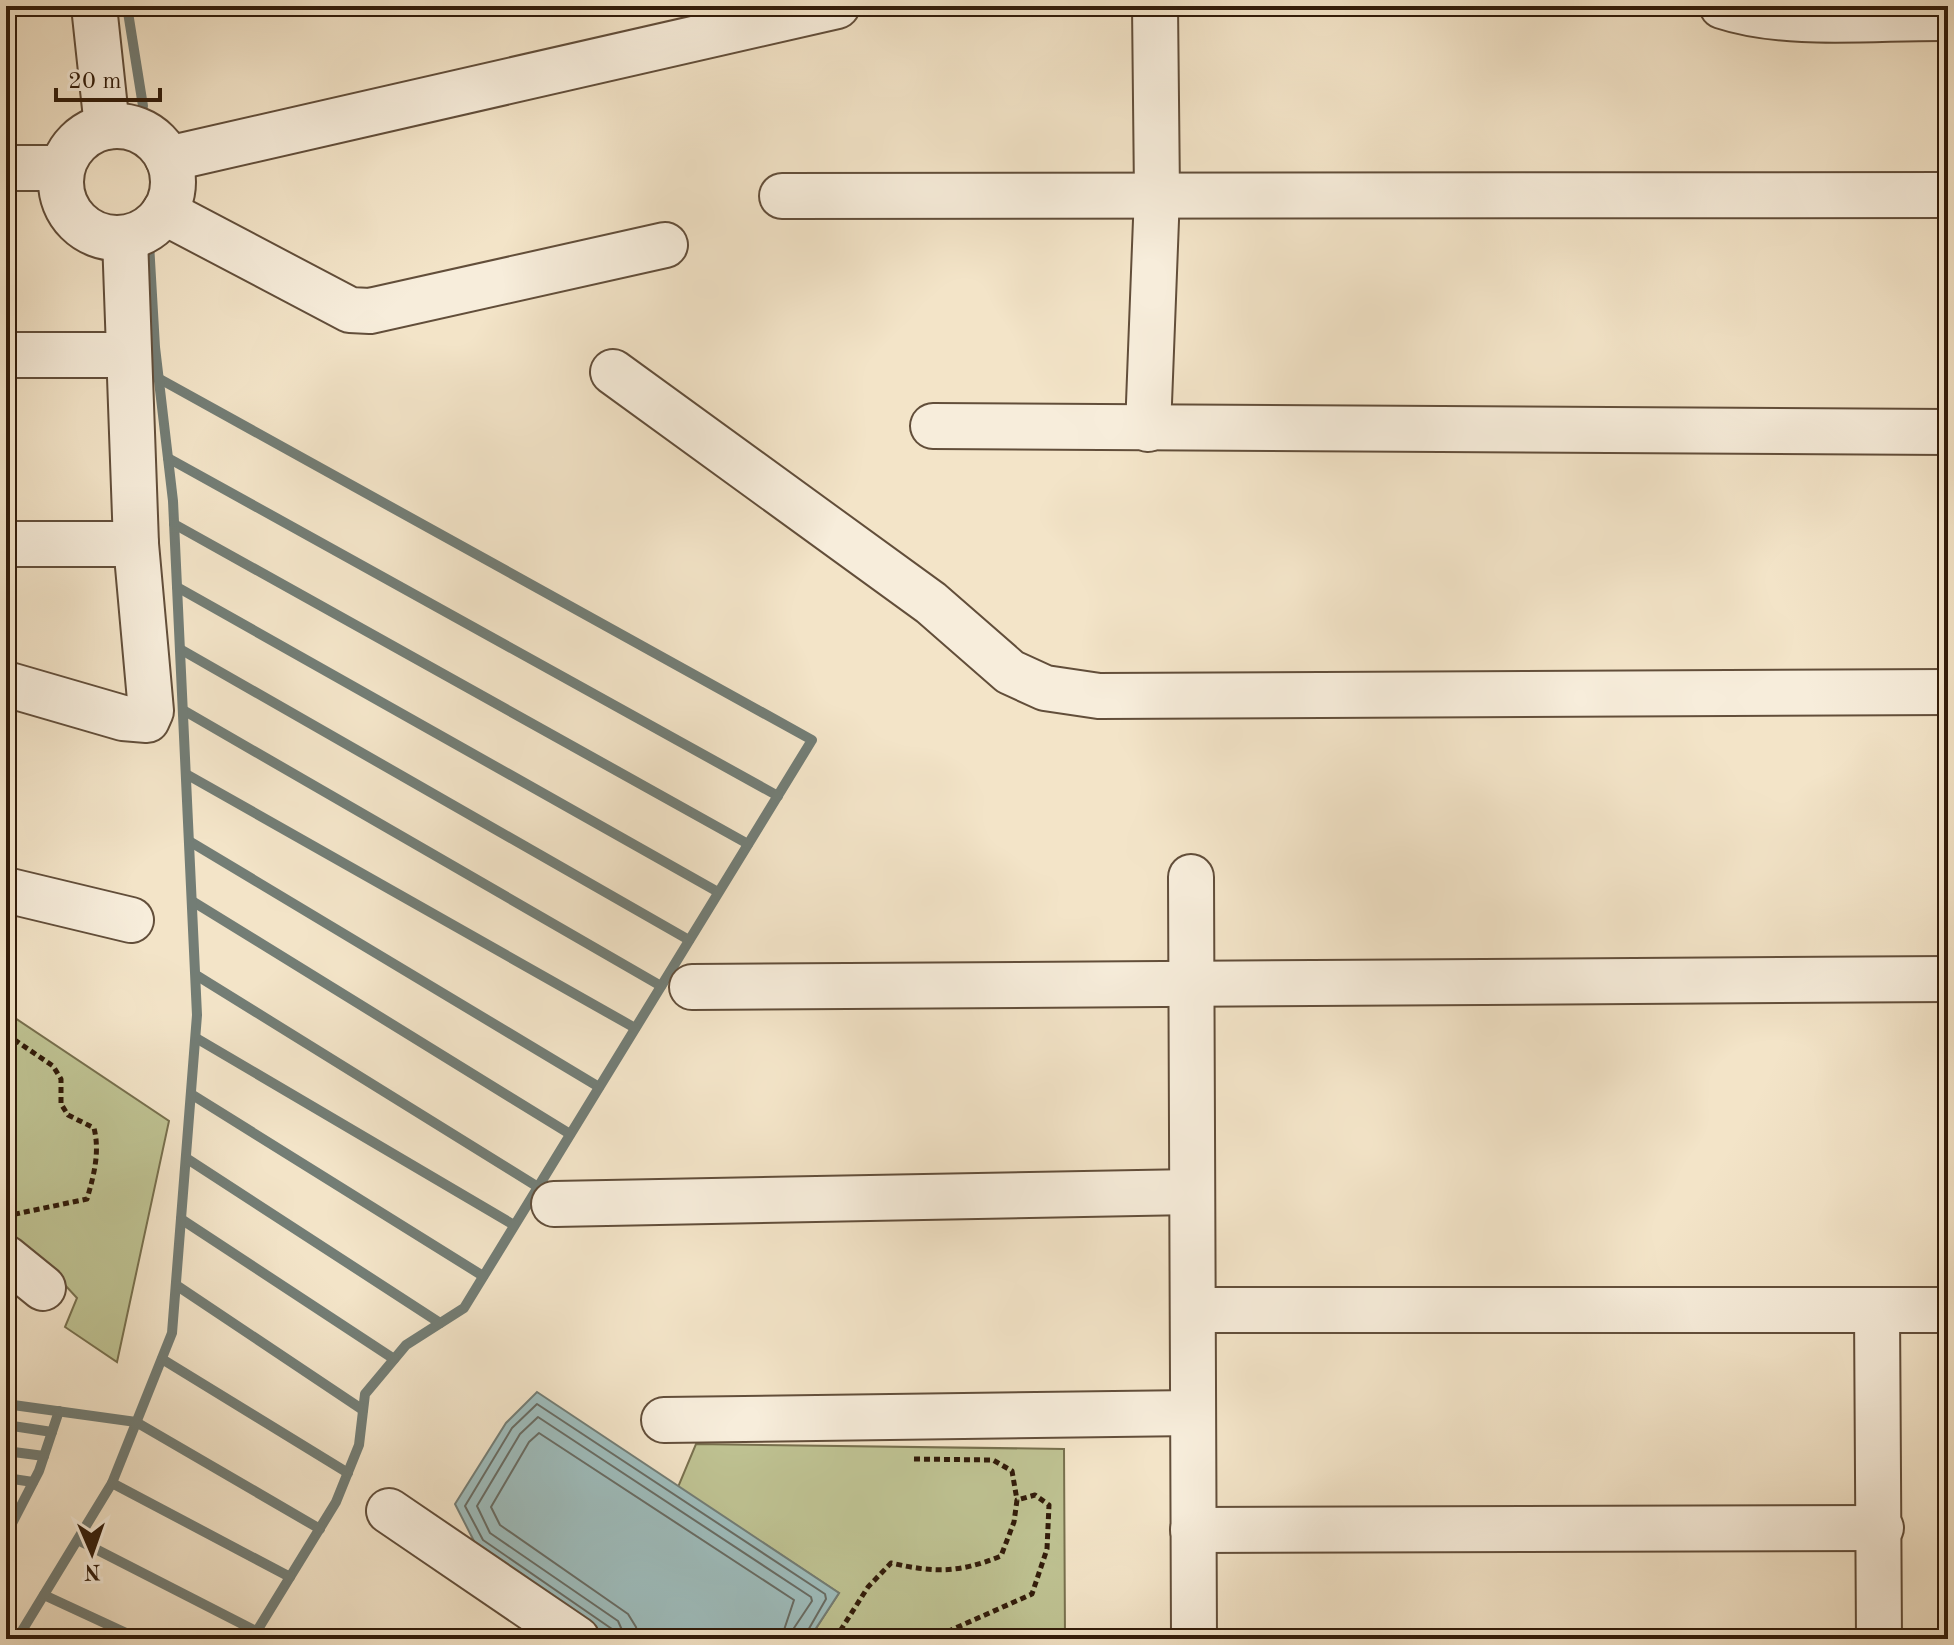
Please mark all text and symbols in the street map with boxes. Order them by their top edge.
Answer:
scale bar [56,52,160,102]
text: 20 m [68,70,122,94]
north arrow [52,1513,132,1593]
text: N [84,1560,101,1582]

